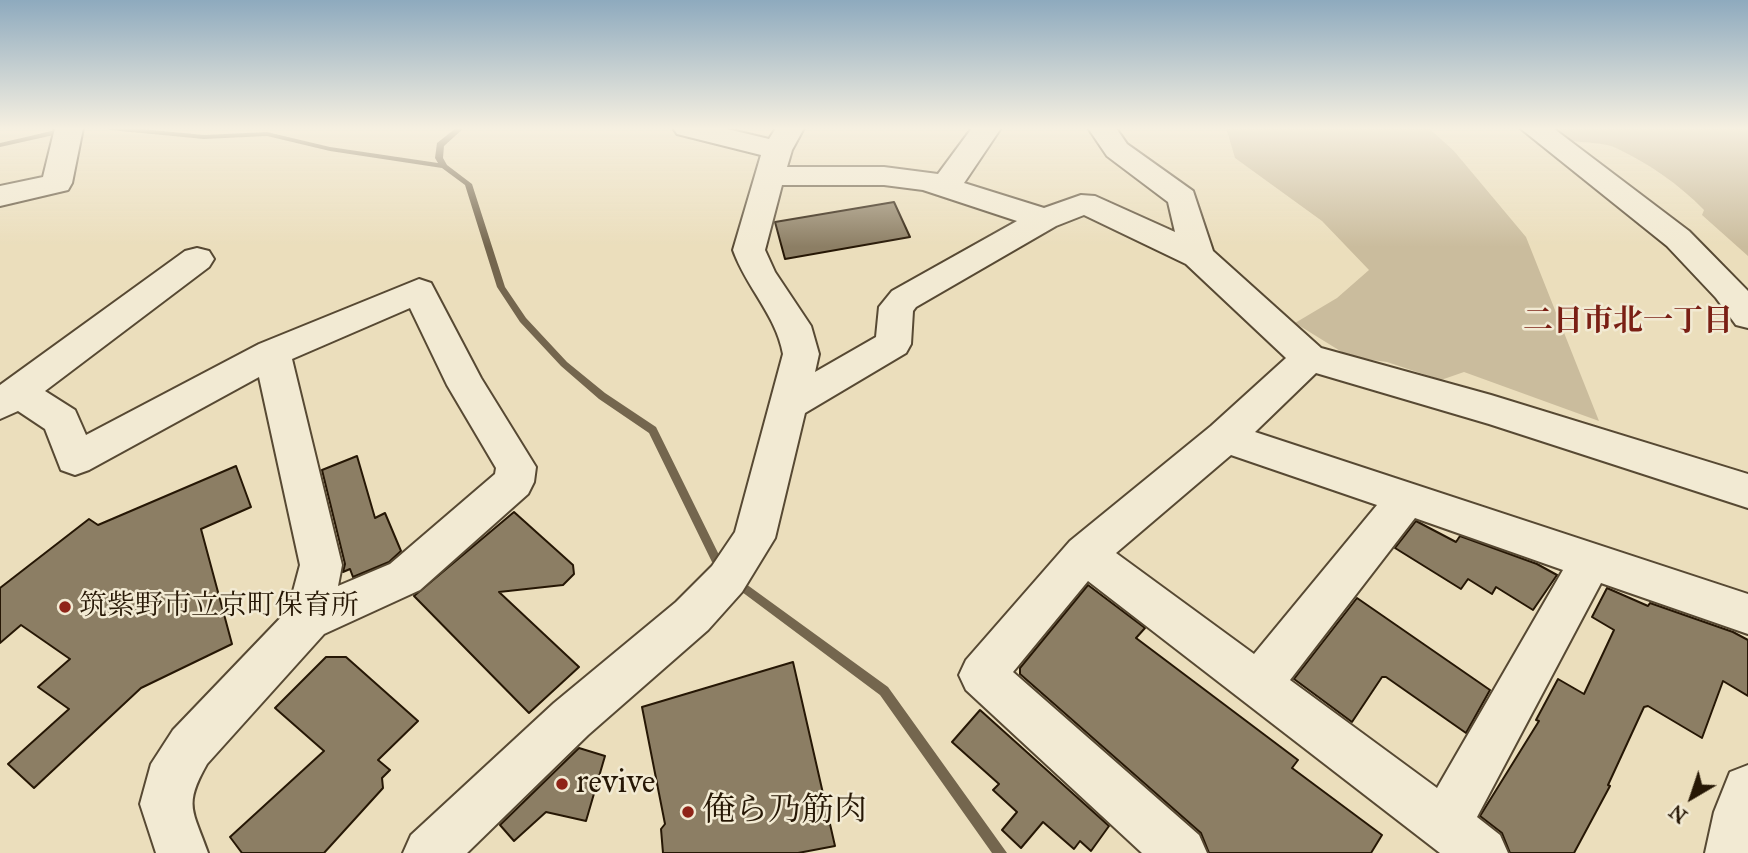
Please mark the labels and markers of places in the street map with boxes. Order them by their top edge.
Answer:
place label: 筑紫野市立京町保育所 [79,590,359,624]
marker: 筑紫野市立京町保育所 [57,599,73,615]
place label: revive [576,764,656,804]
marker: revive [554,776,570,792]
place label: 俺ら乃筋肉 [702,792,867,832]
marker: 俺ら乃筋肉 [680,804,696,820]

